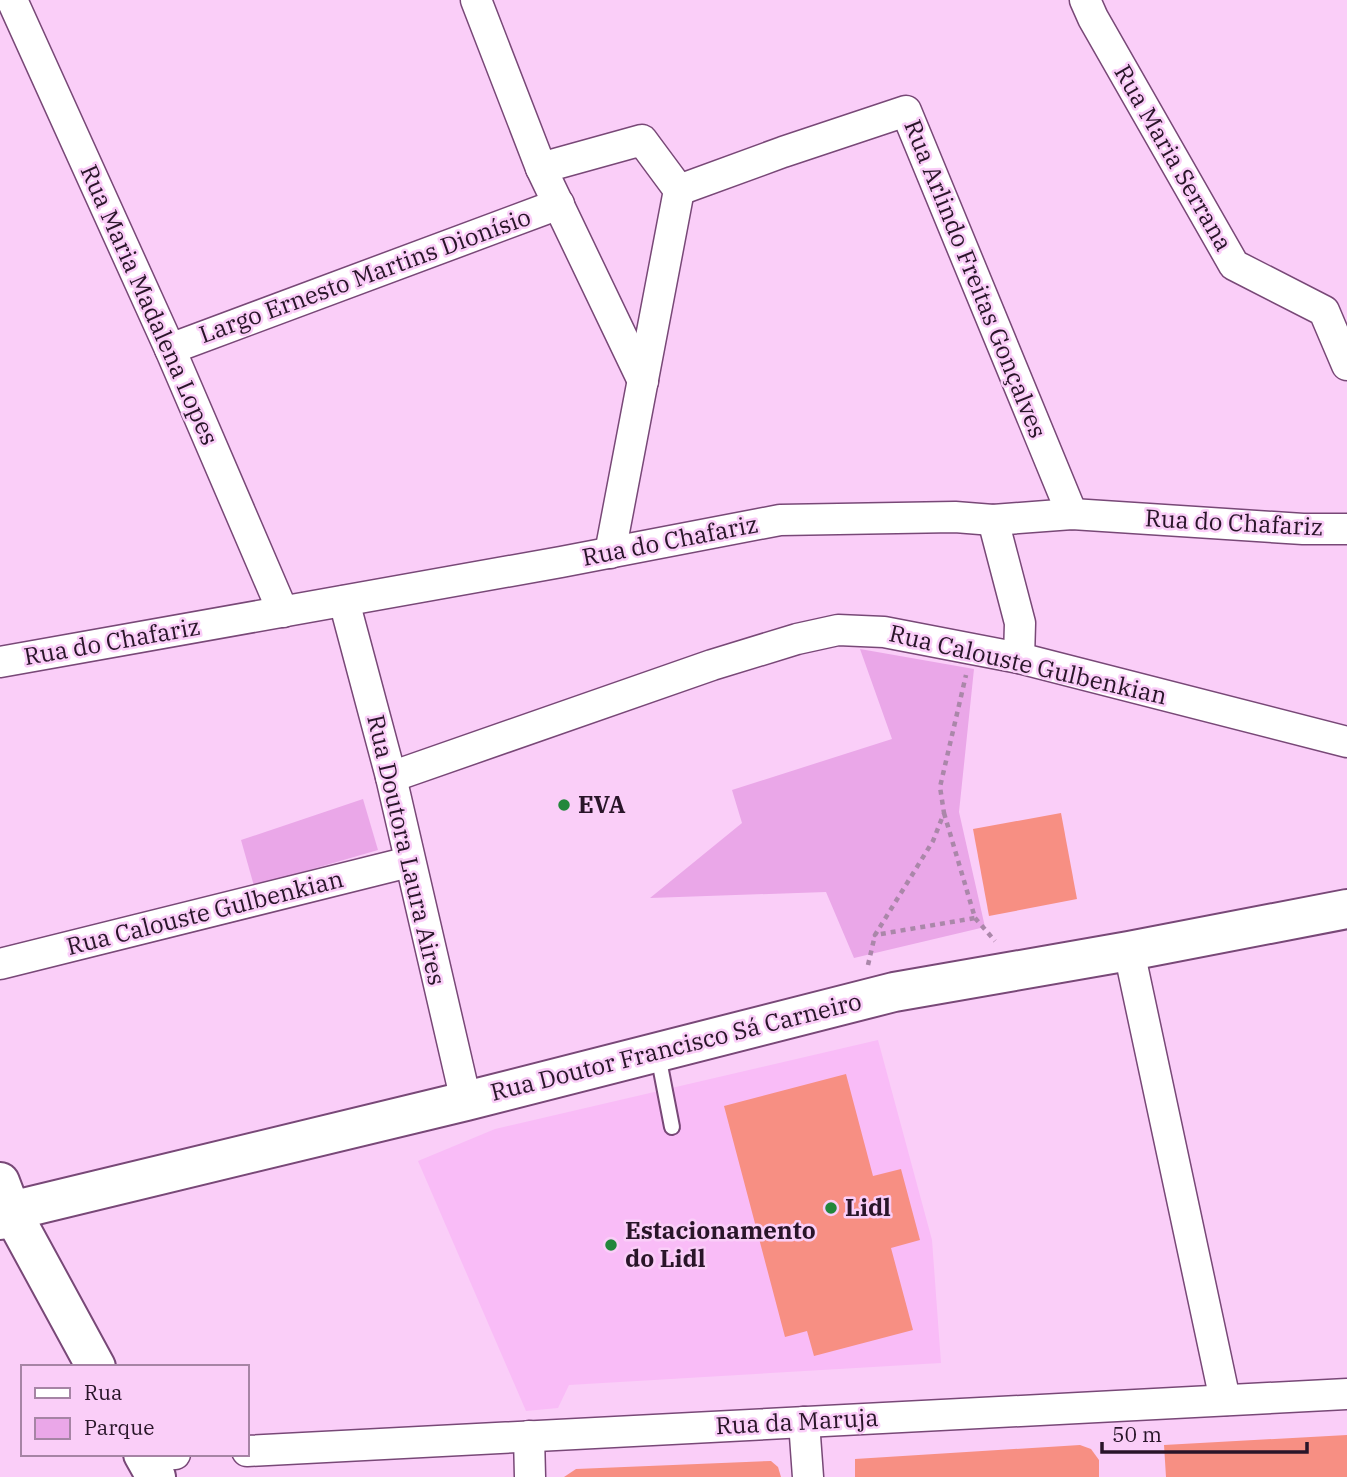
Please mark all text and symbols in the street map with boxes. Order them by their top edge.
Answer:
street label: Rua Maria Serrana [1107,58,1240,257]
street label: Rua Arlindo Freitas Gonçalves [897,115,1055,443]
street label: Rua Maria Madalena Lopes [74,159,226,450]
street label: Largo Ernesto Martins Dionísio [194,200,535,350]
street label: Rua do Chafariz [1144,501,1324,543]
street label: Rua do Chafariz [579,507,760,573]
street label: Rua do Chafariz [21,610,202,672]
street label: Rua Calouste Gulbenkian [886,616,1170,712]
street label: Rua Doutora Laura Aires [360,711,454,988]
place label: EVA [578,788,626,820]
marker: EVA [556,797,572,813]
street label: Rua Calouste Gulbenkian [63,862,347,962]
street label: Rua Doutor Francisco Sá Carneiro [487,984,865,1108]
place label: Lidl [845,1191,891,1223]
marker: Lidl [823,1200,839,1216]
place label: Estacionamento do Lidl [625,1214,816,1274]
marker: Estacionamento do Lidl [603,1237,619,1253]
legend [21,1365,248,1456]
text: Rua [84,1378,122,1406]
street label: Rua da Maruja [715,1401,879,1441]
scale bar [1102,1410,1307,1454]
text: Parque [84,1413,154,1441]
text: 50 m [1112,1420,1162,1448]

